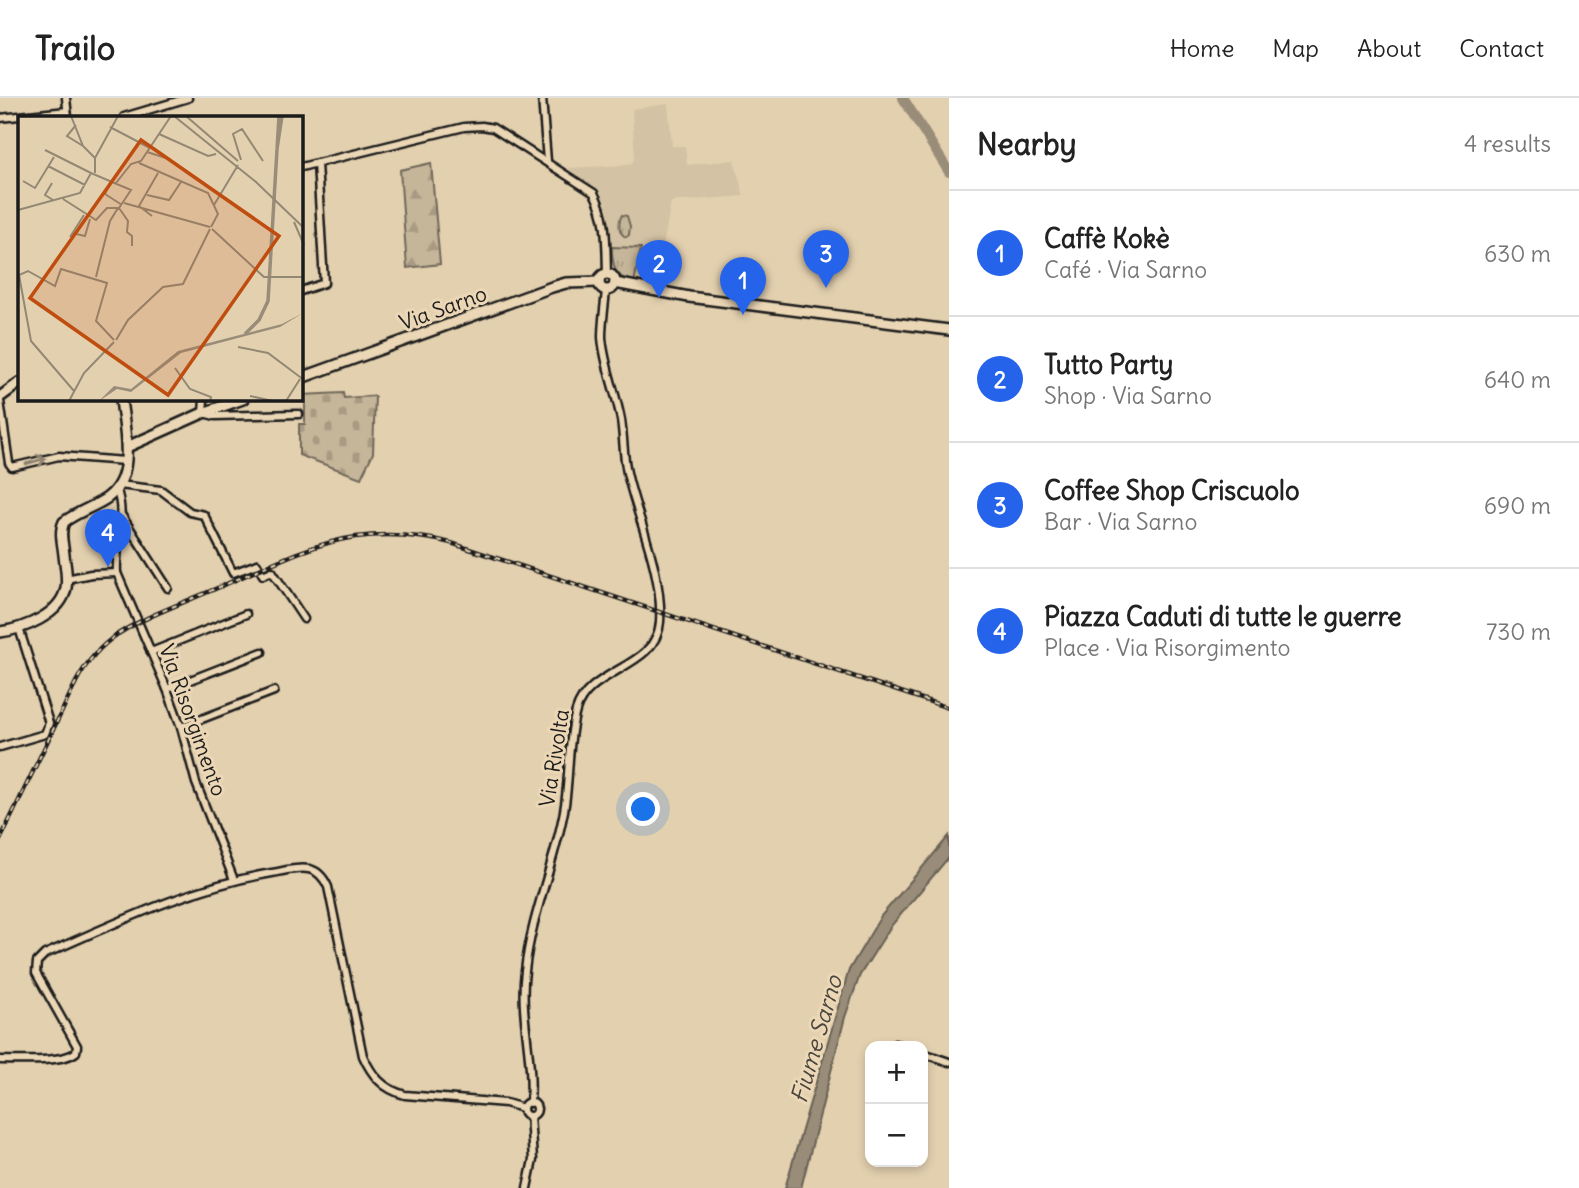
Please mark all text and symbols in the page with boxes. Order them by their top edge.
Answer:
text: Trailo [35,27,115,69]
text: Home [1170,33,1234,63]
text: Map [1272,33,1319,63]
text: About [1357,33,1421,63]
text: Contact [1459,33,1544,63]
inset map [18,116,303,401]
text: Nearby [977,125,1077,163]
text: 4 results [1464,129,1551,158]
text: Caffè Kokè [1044,222,1170,255]
pin: 3 [803,230,849,288]
text: 1 [995,239,1005,268]
text: 630 m [1484,239,1551,268]
pin: 2 [636,240,682,298]
text: Café · Via Sarno [1044,255,1207,284]
pin: 1 [720,257,766,315]
street label: Via Sarno [396,280,490,336]
text: Tutto Party [1044,348,1173,381]
text: 2 [994,365,1006,394]
text: 640 m [1484,365,1551,394]
text: Shop · Via Sarno [1044,381,1212,410]
one-way arrow [25,453,47,466]
text: Coffee Shop Criscuolo [1044,474,1300,507]
text: 3 [993,491,1007,520]
text: 690 m [1484,491,1551,520]
text: Bar · Via Sarno [1044,507,1197,536]
pin: 4 [85,509,131,567]
text: Piazza Caduti di tutte le guerre [1044,600,1402,633]
text: 4 [993,617,1007,646]
text: 730 m [1486,617,1551,646]
text: Place · Via Risorgimento [1044,633,1291,662]
street label: Via Risorgimento [153,640,233,800]
street label: Via Rivolta [533,707,575,809]
your location [626,792,660,826]
water label: Fiume Sarno [784,971,848,1106]
map controls [865,1041,928,1167]
button: + [865,1041,928,1104]
button: − [865,1104,928,1167]

